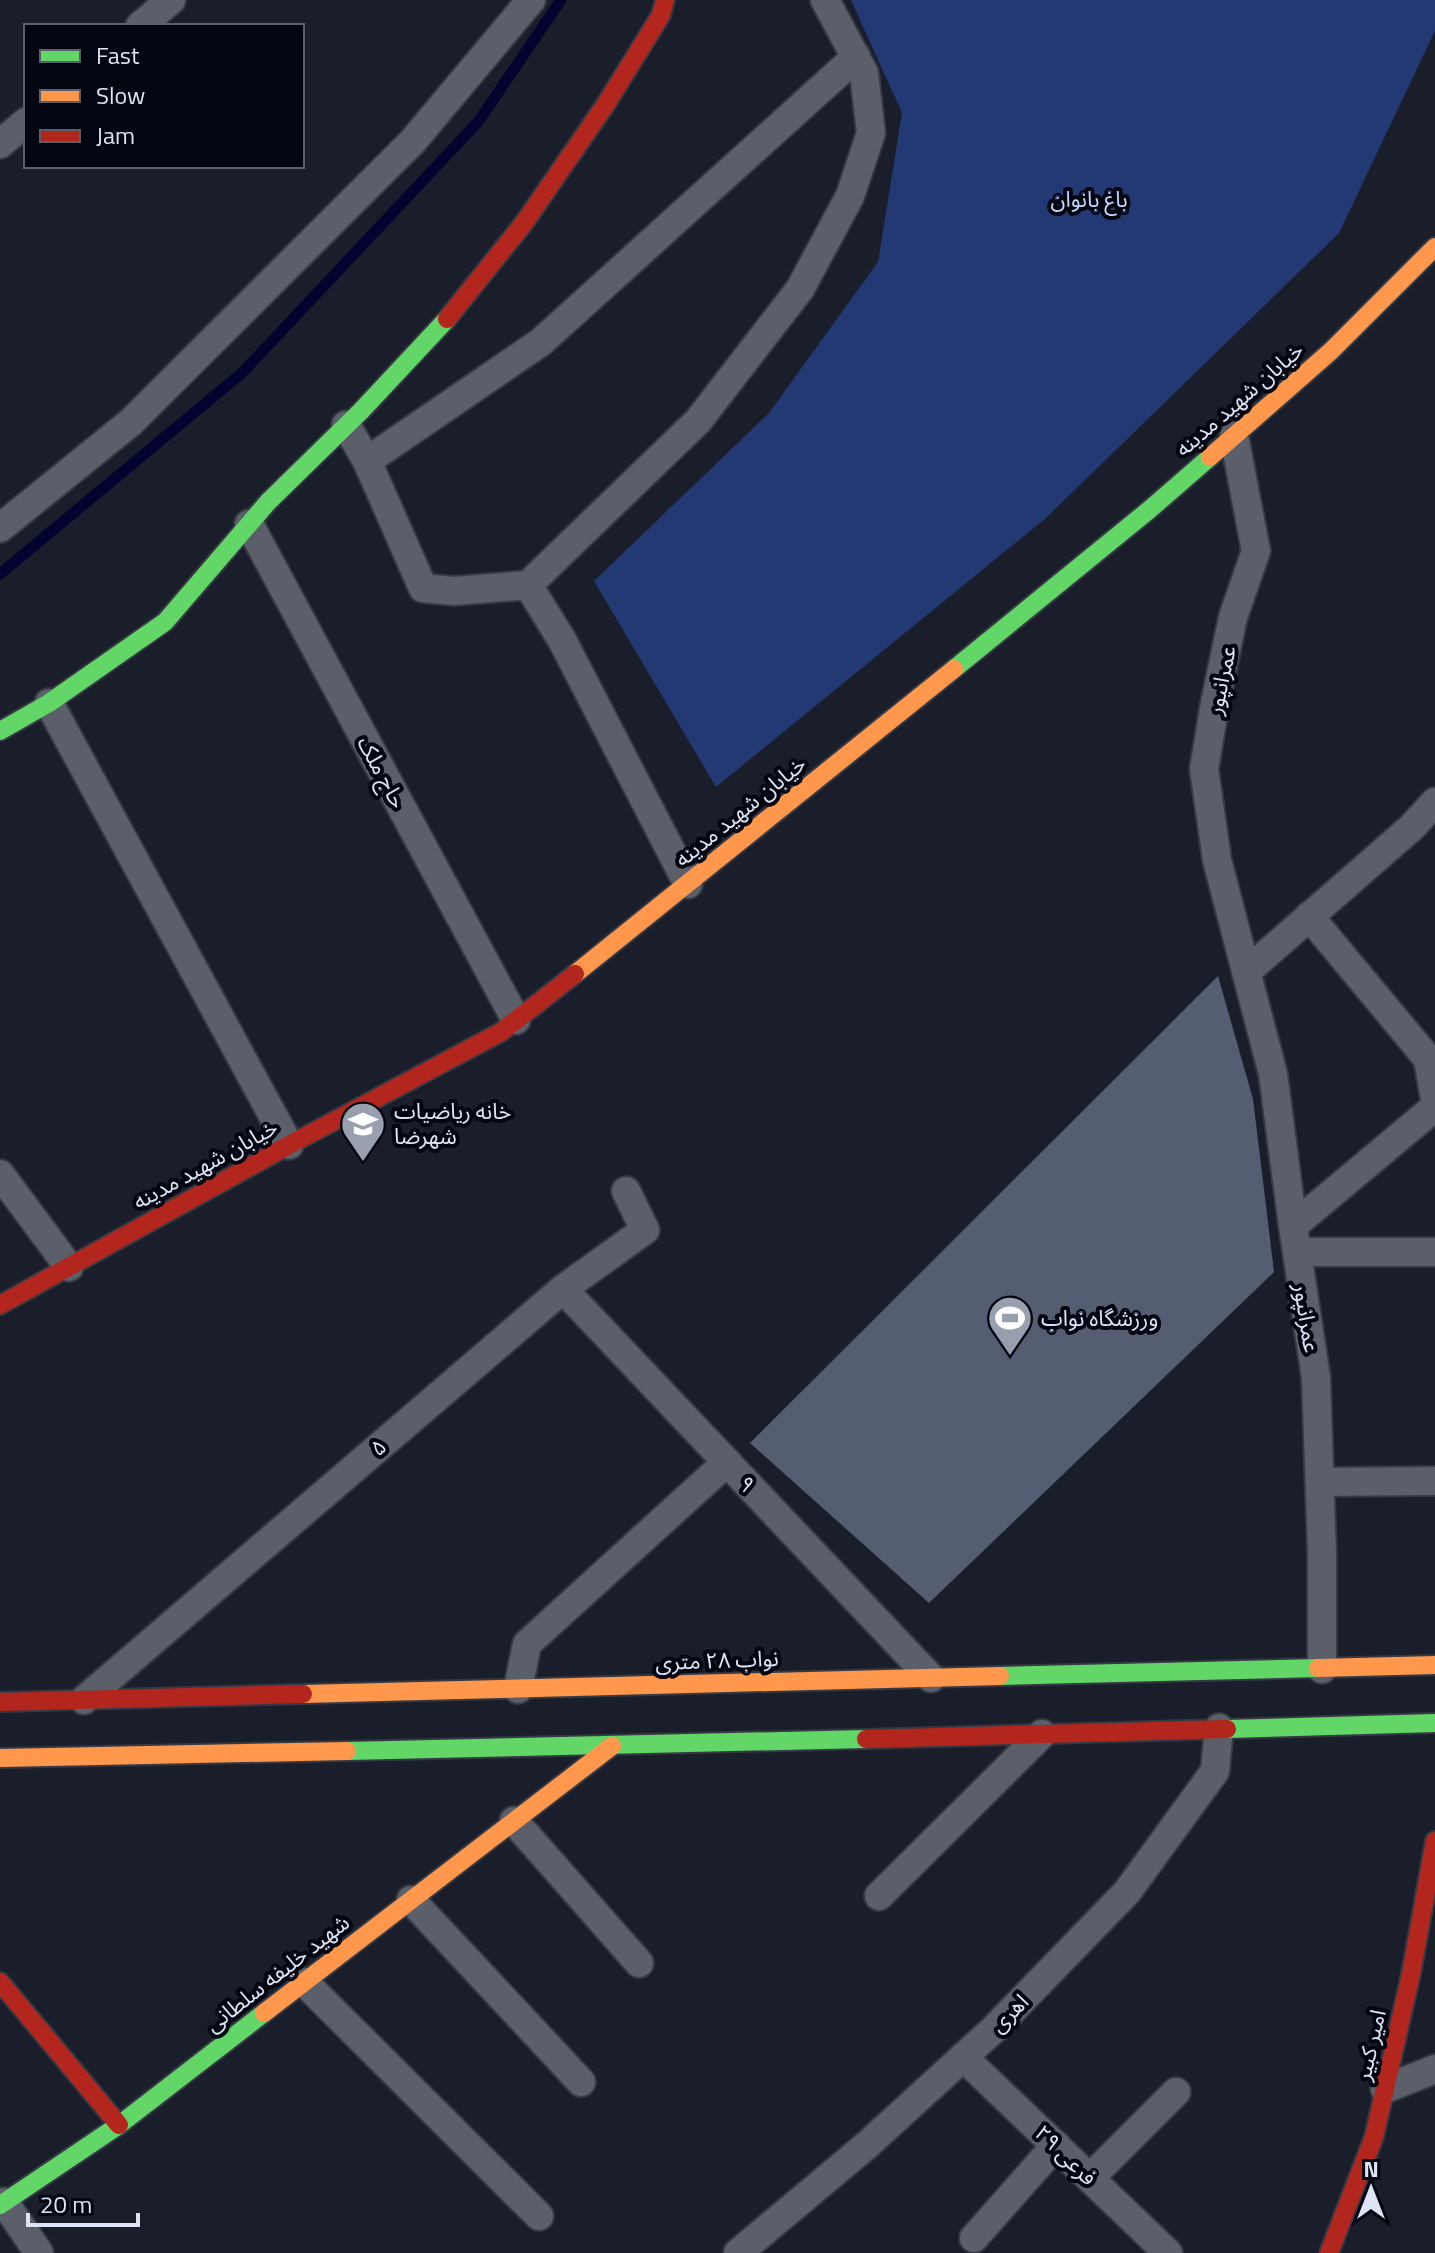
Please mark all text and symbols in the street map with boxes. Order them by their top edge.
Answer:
legend [24,24,304,168]
text: Fast [96,37,140,73]
text: Slow [96,77,145,113]
text: Jam [96,117,135,153]
park label: باغ بانوان [1050,182,1128,216]
street label: خیابان شهید مدینه [1167,333,1311,465]
street label: عمرانپور [1197,642,1245,719]
street label: حاج ملک [349,730,415,814]
street label: خیابان شهید مدینه [667,747,813,875]
place label: خانه ریاضیات شهرضا [394,1094,512,1153]
school or university icon: خانه ریاضیات شهرضا [339,1100,387,1163]
street label: خیابان شهید مدینه [126,1110,284,1218]
street label: عمرانپور [1285,1280,1329,1355]
sports icon: ورزشگاه نواب [986,1294,1034,1357]
place label: ورزشگاه نواب [1041,1301,1158,1335]
street label: ۵ [362,1430,394,1464]
street label: ۹ [730,1468,764,1500]
street label: نواب ۲۸ متری [655,1641,779,1679]
street label: شهید خلیفه سلطانی [197,1906,357,2040]
street label: اهری [982,1986,1036,2040]
street label: امیر کبیر [1345,2006,1395,2085]
street label: فرعی ۲۹ [1027,2117,1105,2193]
north arrow [1331,2149,1411,2229]
text: N [1363,2152,1379,2186]
scale bar [28,2177,138,2227]
text: 20 m [40,2186,92,2222]

